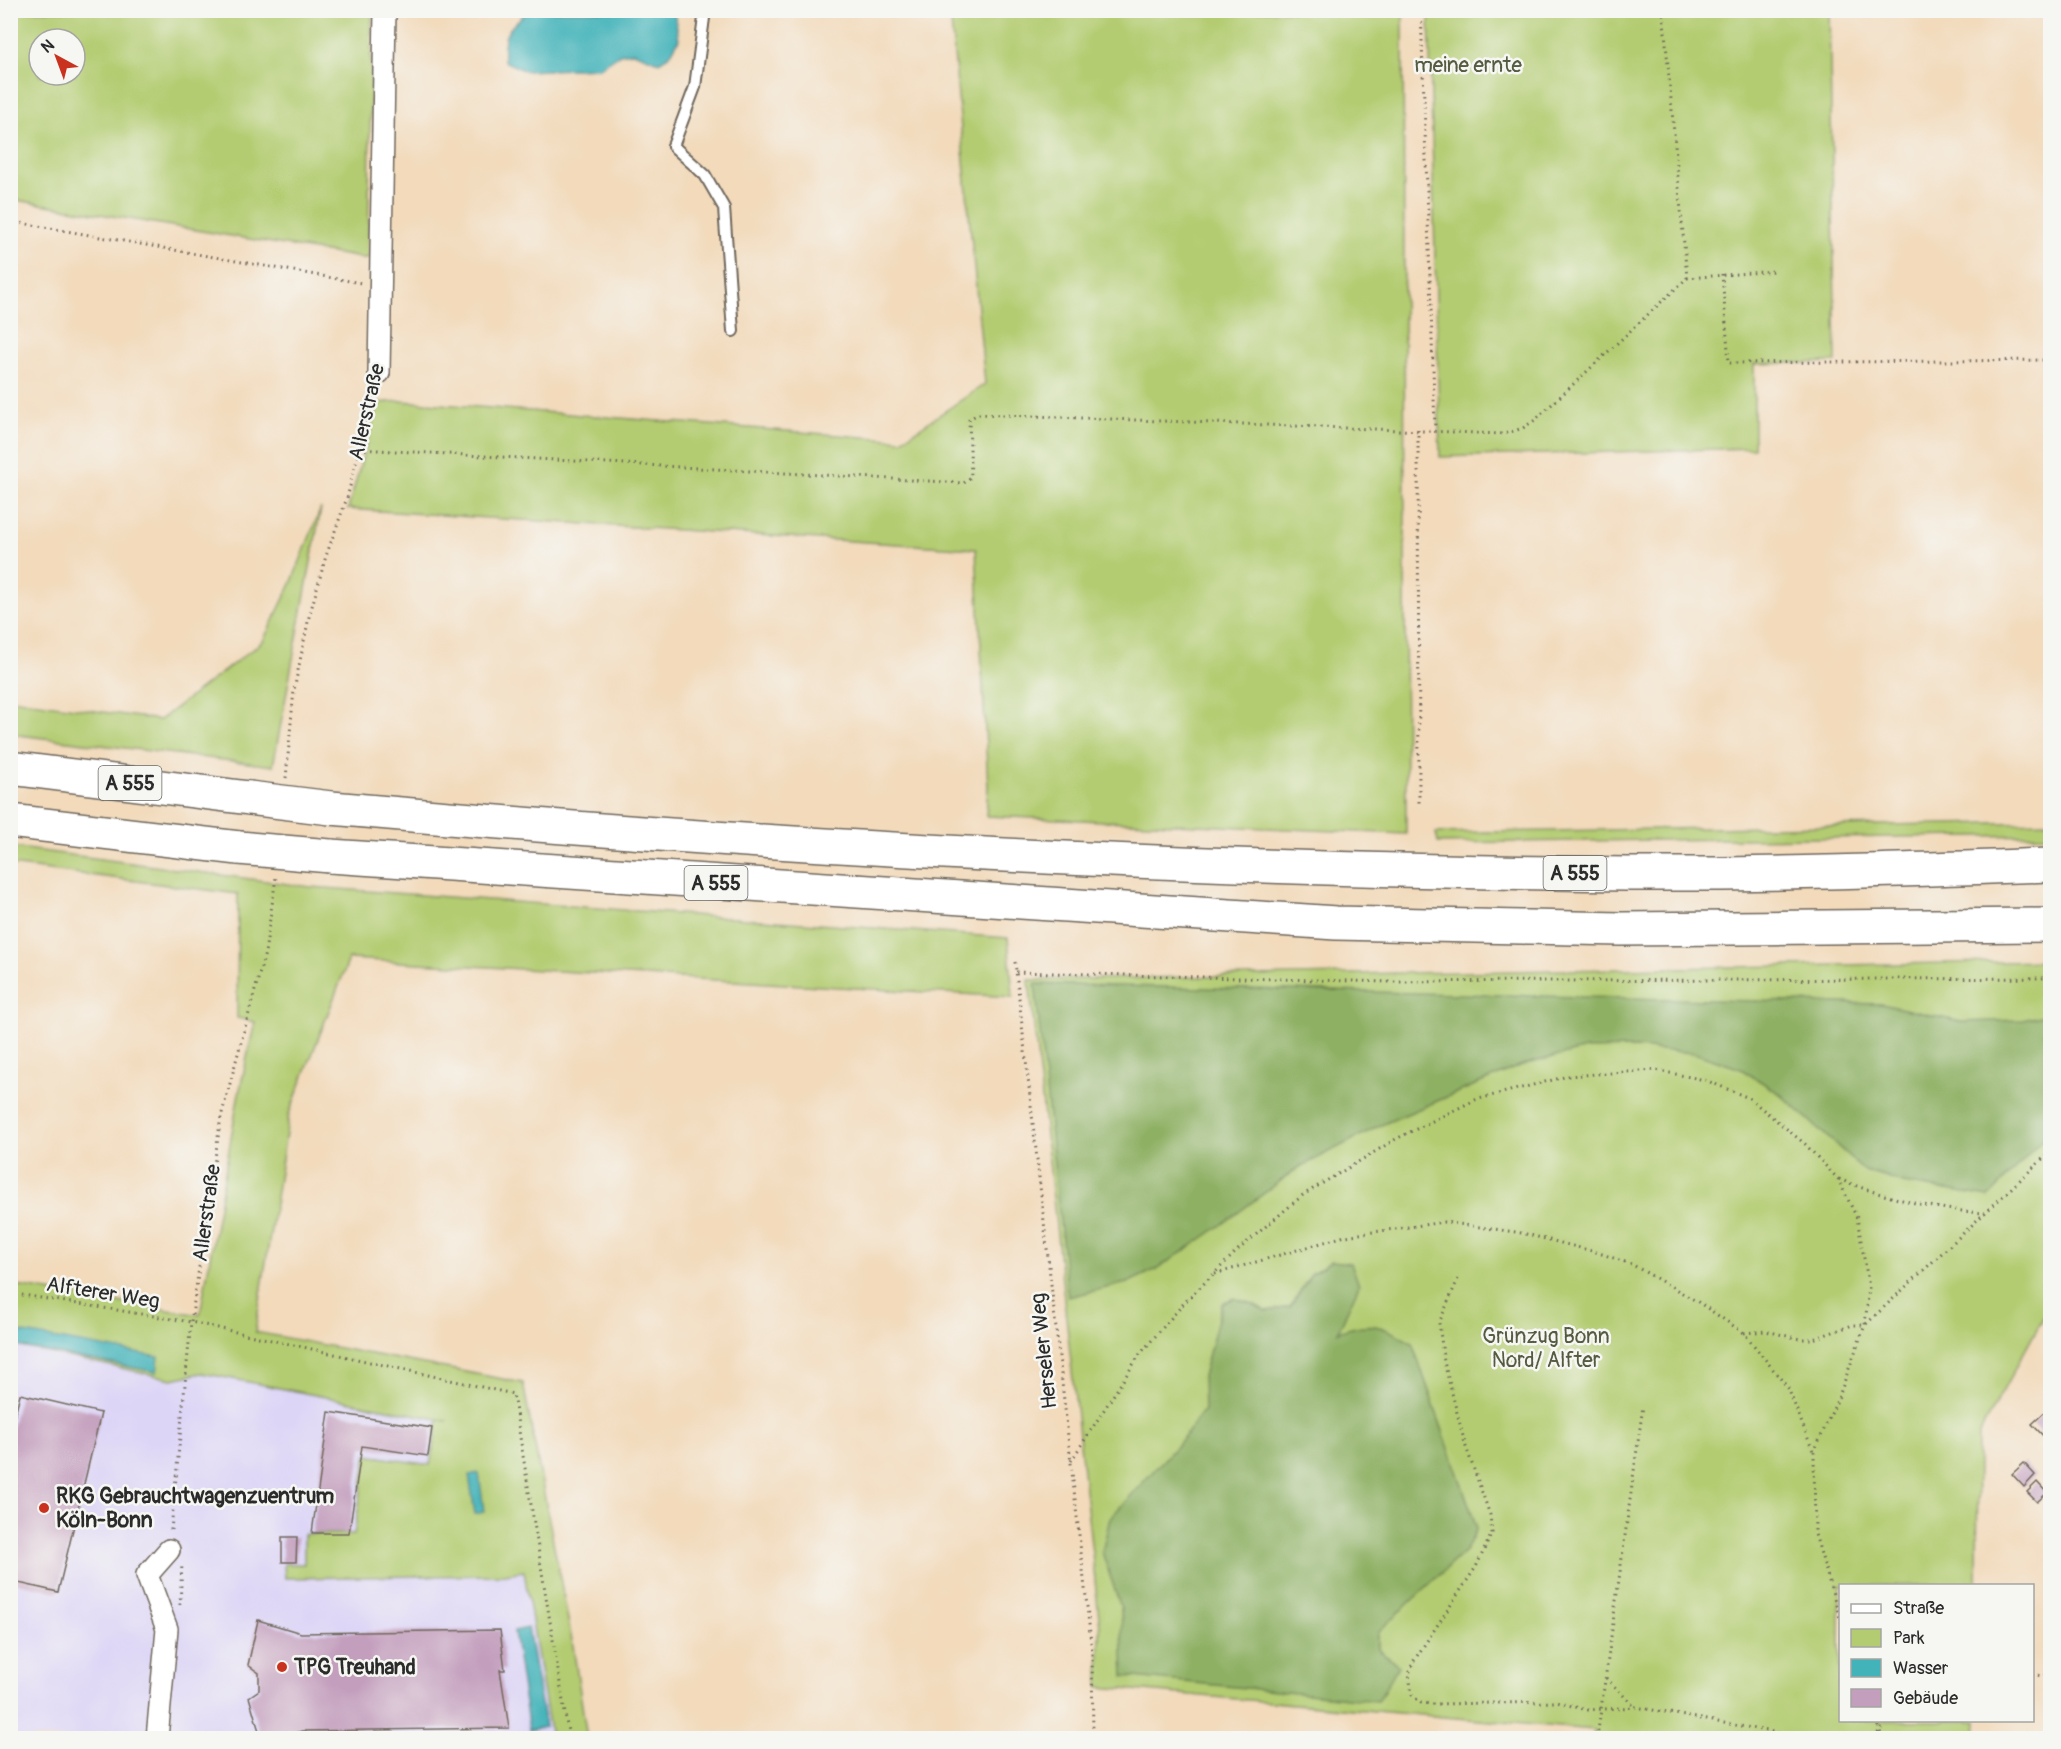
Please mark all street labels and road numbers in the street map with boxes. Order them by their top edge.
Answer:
street label: Allerstraße [343,360,391,463]
road number: A 555 [98,766,162,800]
road number: A 555 [1544,856,1606,890]
road number: A 555 [684,866,748,900]
street label: Allerstraße [187,1162,227,1264]
street label: Alfterer Weg [44,1271,162,1315]
street label: Herseler Weg [1024,1292,1064,1410]

